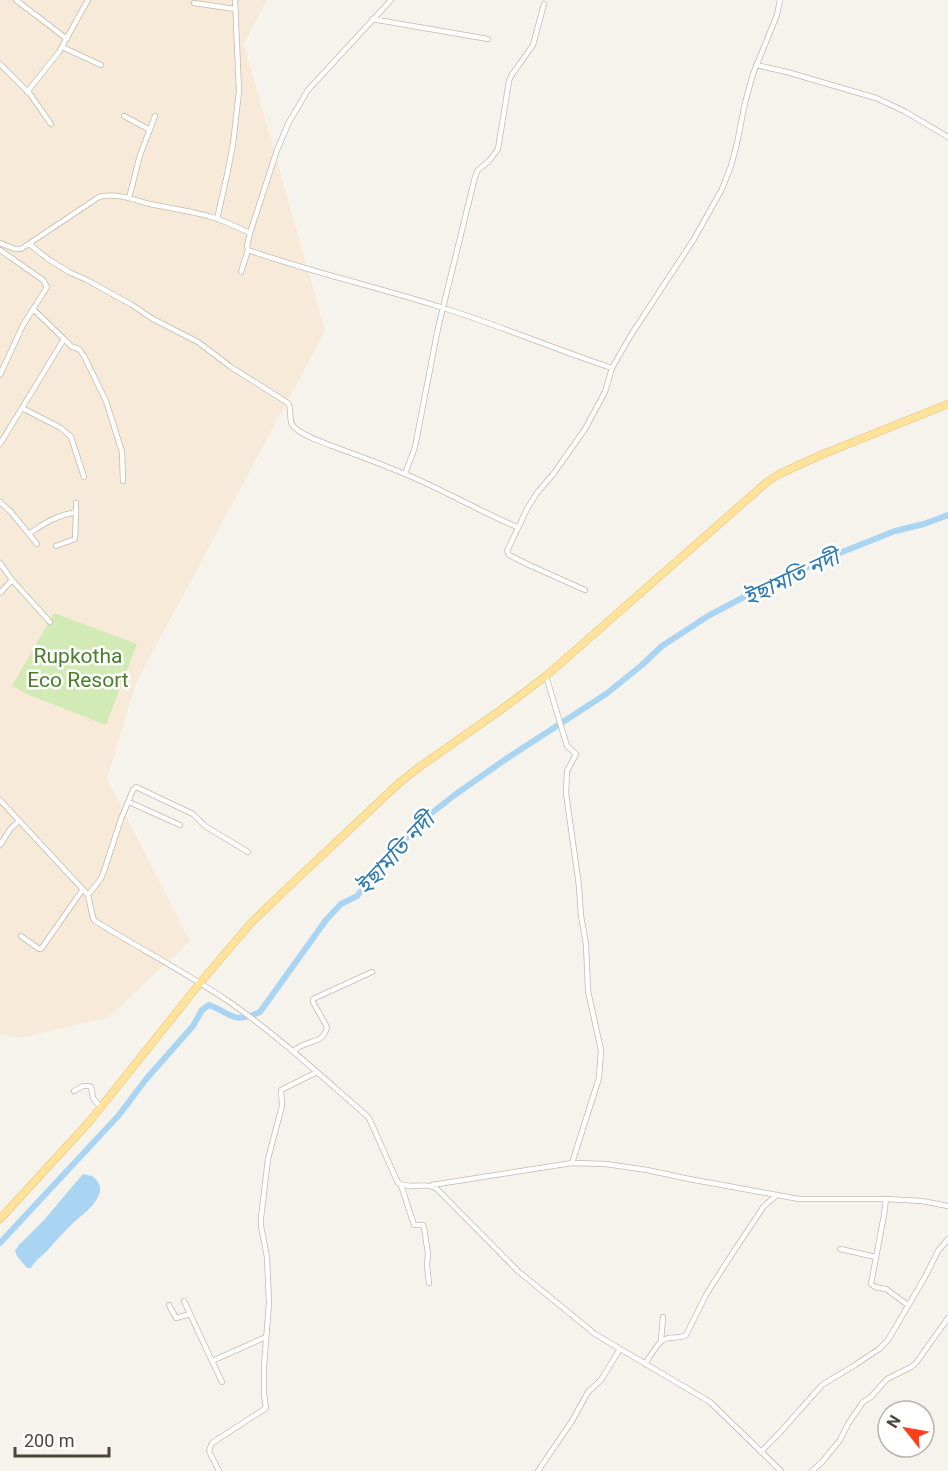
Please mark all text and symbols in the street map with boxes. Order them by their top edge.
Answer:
water label: ইছামতি নদী [739,542,847,610]
park label: Rupkotha Eco Resort [27,644,129,692]
water label: ইছামতি নদী [351,804,442,899]
north arrow [876,1399,936,1459]
text: N [883,1412,905,1431]
scale bar [15,1420,110,1458]
text: 200 m [24,1430,75,1451]

